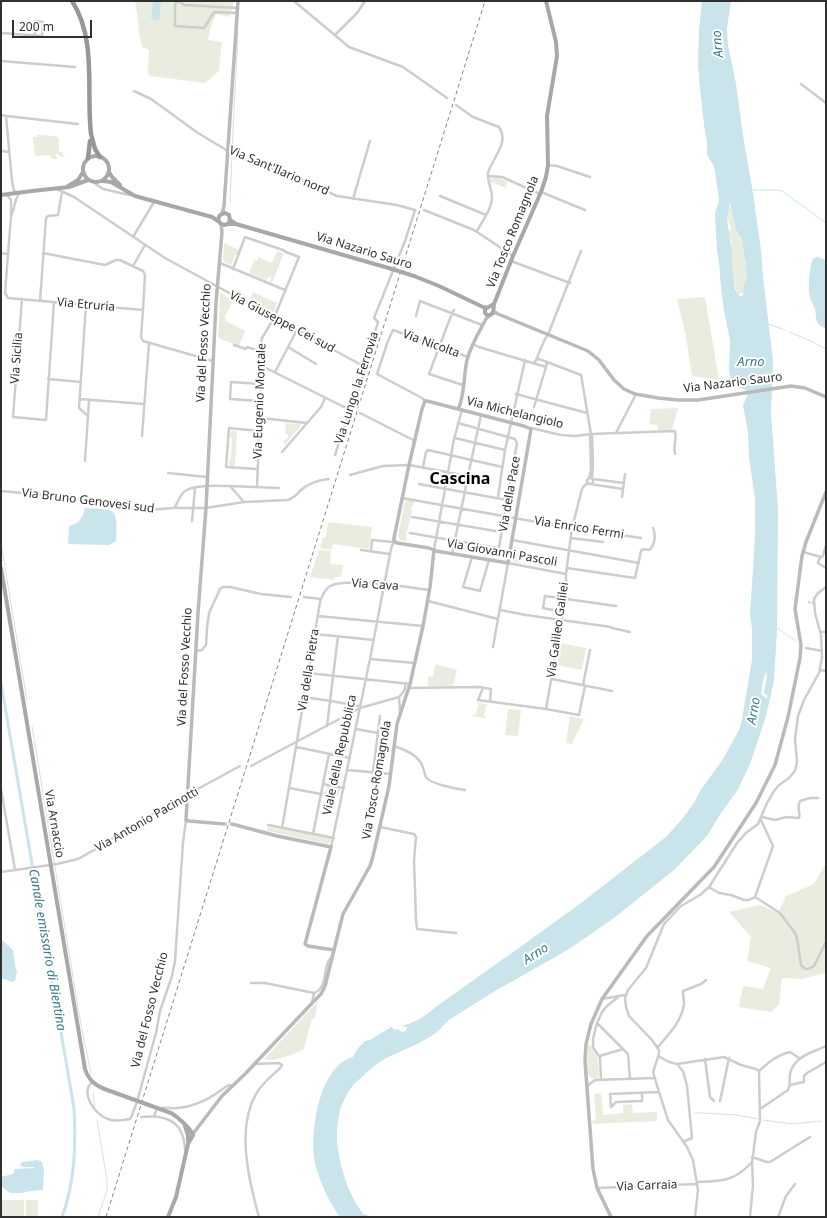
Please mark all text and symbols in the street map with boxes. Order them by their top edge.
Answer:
scale bar [14,12,94,38]
text: 200 m [19,18,54,35]
water label: Arno [709,30,727,58]
street label: Via Sant'Ilario nord [227,143,331,199]
street label: Via Tosco Romagnola [484,174,542,290]
street label: Via Nazario Sauro [314,230,414,272]
street label: Via del Fosso Vecchio [194,283,214,403]
street label: Via Giuseppe Cei sud [227,288,337,356]
street label: Via Etruria [56,295,116,315]
street label: Via Nicolta [401,327,461,361]
street label: Via Lungo la Ferrovia [332,330,382,446]
street label: Via Sicilia [8,332,26,384]
street label: Via Eugenio Montale [251,343,269,459]
water label: Arno [737,354,765,370]
street label: Via Nazario Sauro [683,370,783,396]
street label: Via Michelangiolo [465,394,565,432]
street label: Via della Pace [496,455,524,533]
district label: Cascina [430,469,490,489]
street label: Via Bruno Genovesi sud [21,486,155,516]
street label: Via Enrico Fermi [533,514,625,542]
street label: Via Giovanni Pascoli [446,536,558,570]
street label: Via Cava [351,576,399,594]
street label: Via Galileo Galilei [544,581,572,679]
street label: Via del Fosso Vecchio [175,607,195,727]
street label: Via della Pietra [295,628,323,712]
street label: Viale della Repubblica [320,694,360,816]
water label: Arno [744,696,764,726]
street label: Via Tosco-Romagnola [359,719,395,841]
street label: Via Antonio Pacinotti [93,785,201,855]
street label: Via Arnaccio [41,789,67,859]
water label: Canale emissario di Bientina [25,868,69,1032]
water label: Arno [520,940,552,968]
street label: Via del Fosso Vecchio [129,951,171,1069]
street label: Via Carraia [616,1178,678,1194]

